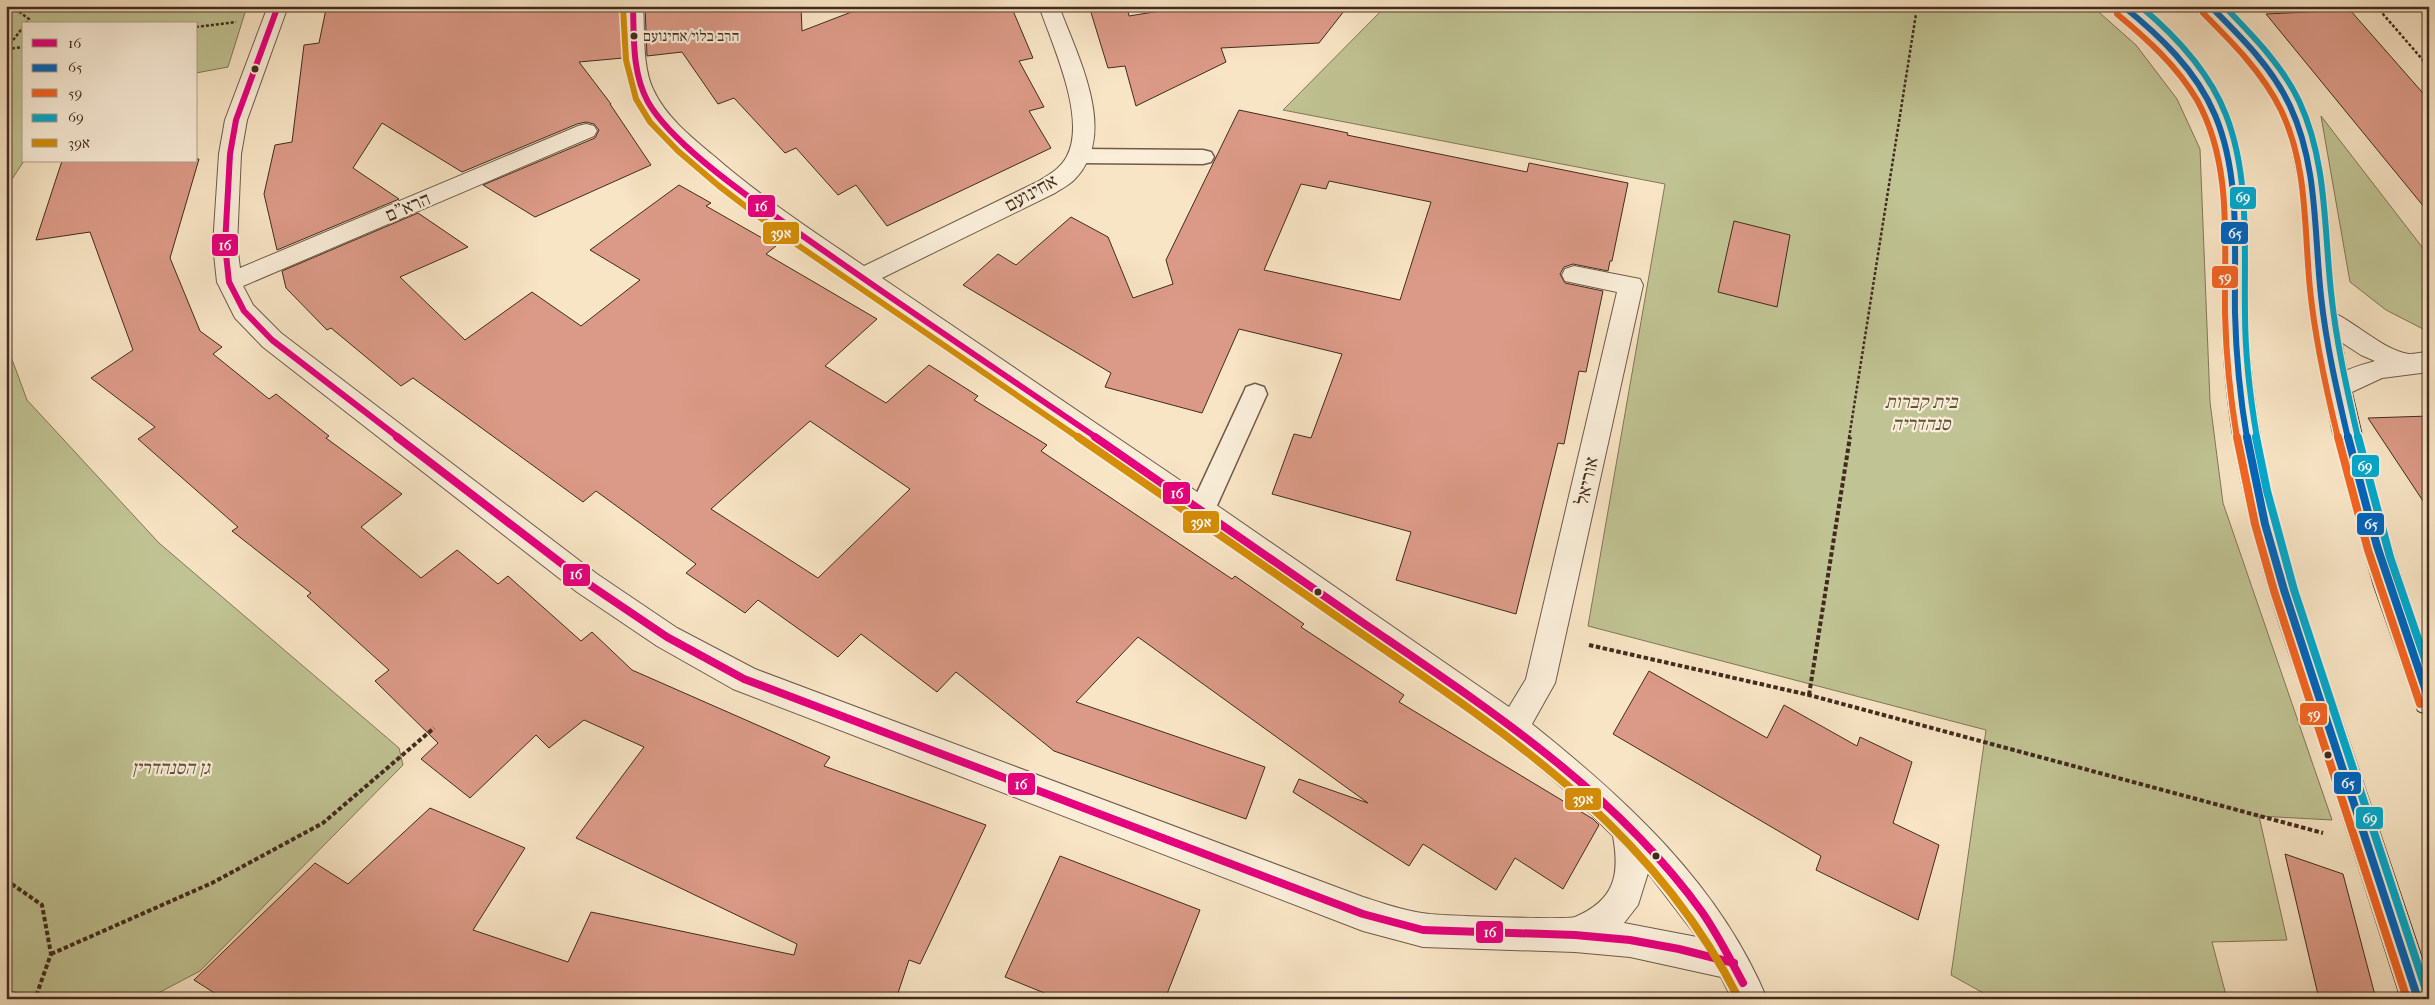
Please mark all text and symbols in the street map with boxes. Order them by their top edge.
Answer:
legend [22,22,198,162]
place label: הרב בלוי/אחינועם [643,27,739,45]
marker: הרב בלוי/אחינועם [629,31,639,41]
text: 16 [68,34,82,52]
text: 65 [68,58,83,76]
unlabelled marker [250,64,260,74]
text: 59 [68,84,82,102]
text: 69 [68,108,84,126]
text: 39א [68,134,90,152]
street label: אחינועם [1001,170,1061,216]
line badge: 69 [2229,186,2257,210]
street label: הרא"ם [382,188,434,226]
text: 69 [2236,189,2250,206]
line badge: 16 [747,194,776,218]
text: 16 [755,198,768,215]
line badge: 39א [762,221,800,245]
line badge: 65 [2220,221,2249,245]
text: 39א [771,225,792,242]
text: 65 [2228,225,2242,242]
line badge: 16 [211,233,239,257]
text: 16 [219,237,232,254]
line badge: 59 [2211,265,2239,289]
text: 59 [2218,269,2232,286]
park label: בית קברות סנהדריה [1885,391,1959,435]
line badge: 69 [2351,454,2380,478]
street label: אוריאל [1571,455,1603,507]
text: 69 [2358,458,2372,475]
line badge: 16 [1162,481,1191,505]
text: 16 [1171,485,1184,502]
line badge: 39א [1182,510,1220,534]
line badge: 65 [2356,512,2385,536]
text: 39א [1191,514,1212,531]
text: 65 [2364,516,2378,533]
line badge: 16 [562,563,591,587]
text: 16 [570,566,583,583]
unlabelled marker [1313,587,1323,597]
line badge: 59 [2299,702,2328,726]
text: 59 [2307,706,2321,723]
unlabelled marker [2323,750,2333,760]
park label: גן הסנהדרין [132,757,212,779]
line badge: 65 [2333,771,2362,795]
line badge: 16 [1007,772,1036,796]
text: 65 [2341,775,2355,792]
text: 16 [1015,776,1028,793]
line badge: 39א [1564,787,1602,811]
text: 39א [1573,791,1594,808]
line badge: 69 [2355,806,2384,830]
text: 69 [2363,810,2377,827]
unlabelled marker [1651,851,1661,861]
line badge: 16 [1475,920,1504,944]
text: 16 [1484,924,1497,941]

